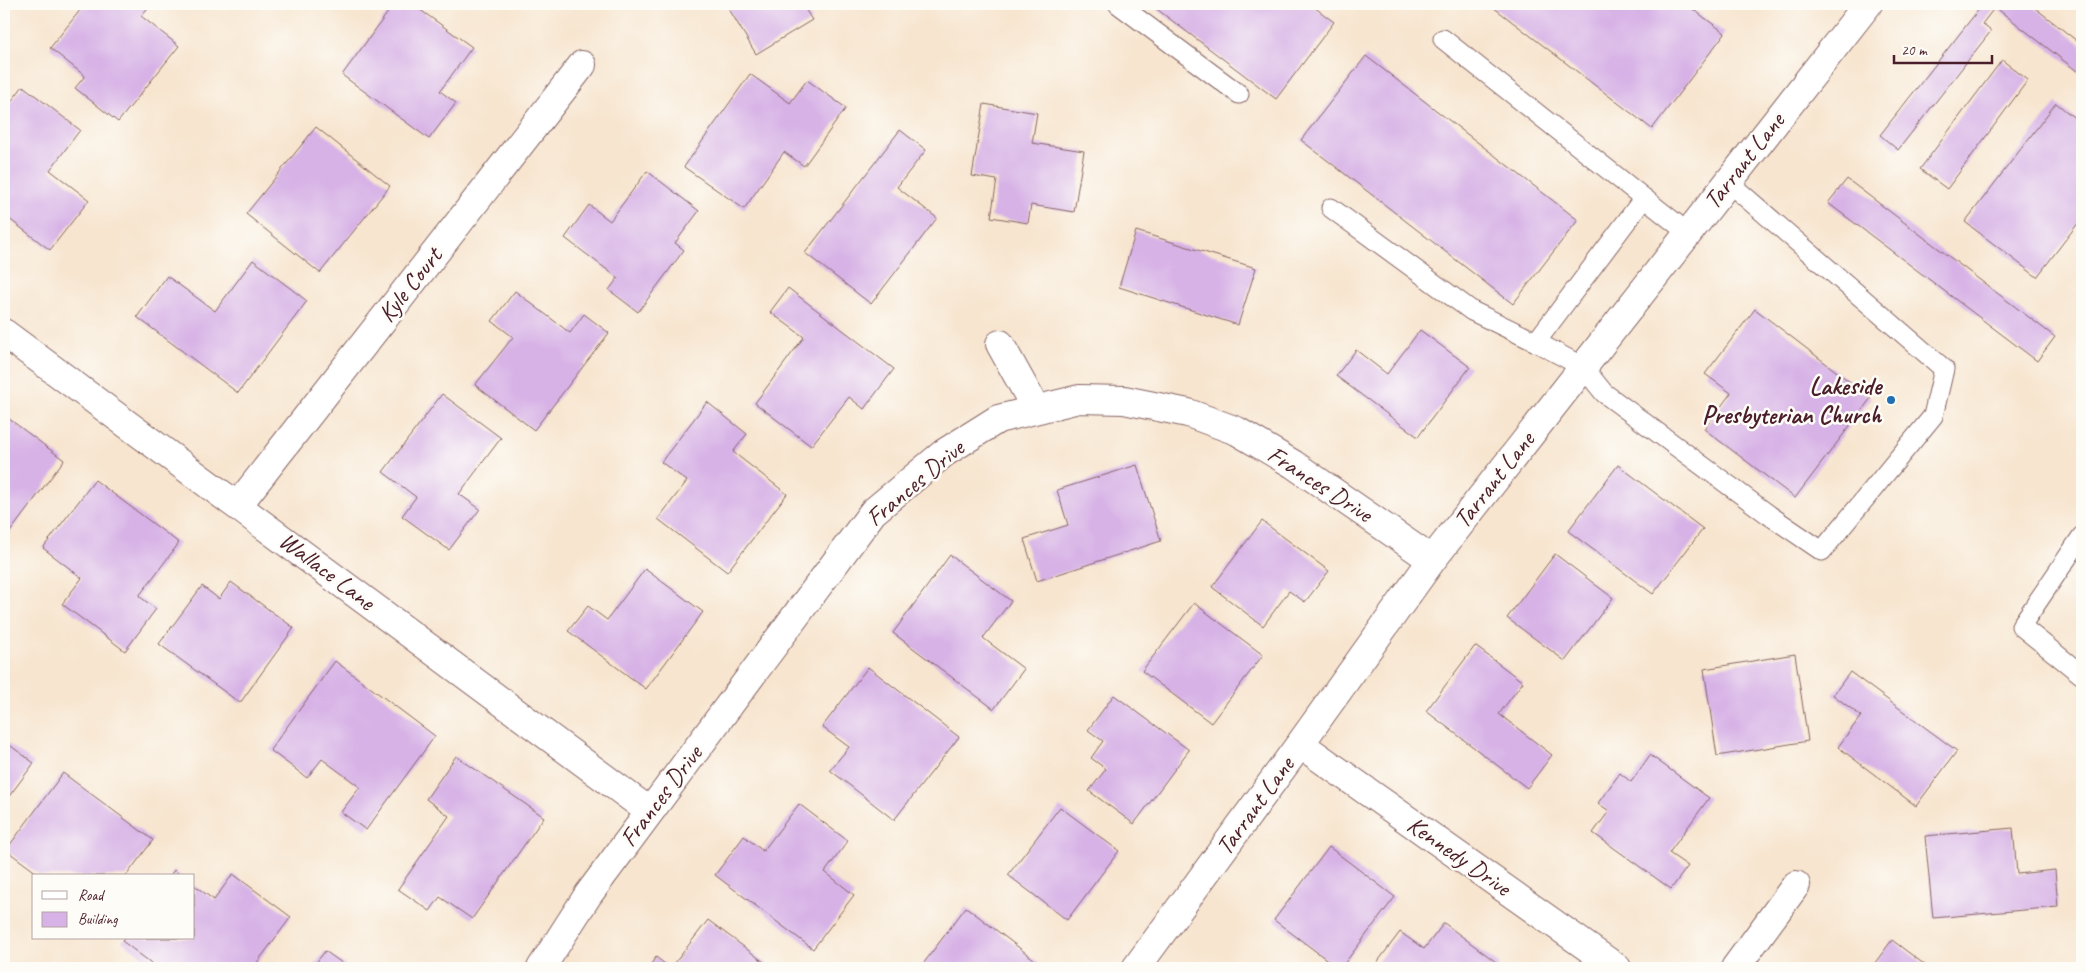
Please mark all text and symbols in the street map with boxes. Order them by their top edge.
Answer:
scale bar [1894,32,1991,64]
text: 20 m [1901,41,1928,60]
street label: Tarrant Lane [1696,105,1793,216]
street label: Kyle Court [371,239,451,329]
place label: Lakeside Presbyterian Church [1702,370,1884,431]
marker: Lakeside Presbyterian Church [1885,394,1897,406]
street label: Tarrant Lane [1446,424,1543,535]
street label: Frances Drive [859,431,972,533]
street label: Frances Drive [1262,438,1380,531]
street label: Wallace Lane [273,525,383,619]
street label: Frances Drive [613,737,711,853]
street label: Tarrant Lane [1209,749,1303,862]
street label: Kennedy Drive [1401,809,1518,904]
legend [32,874,195,940]
text: Road [78,886,105,905]
text: Building [78,910,118,929]

